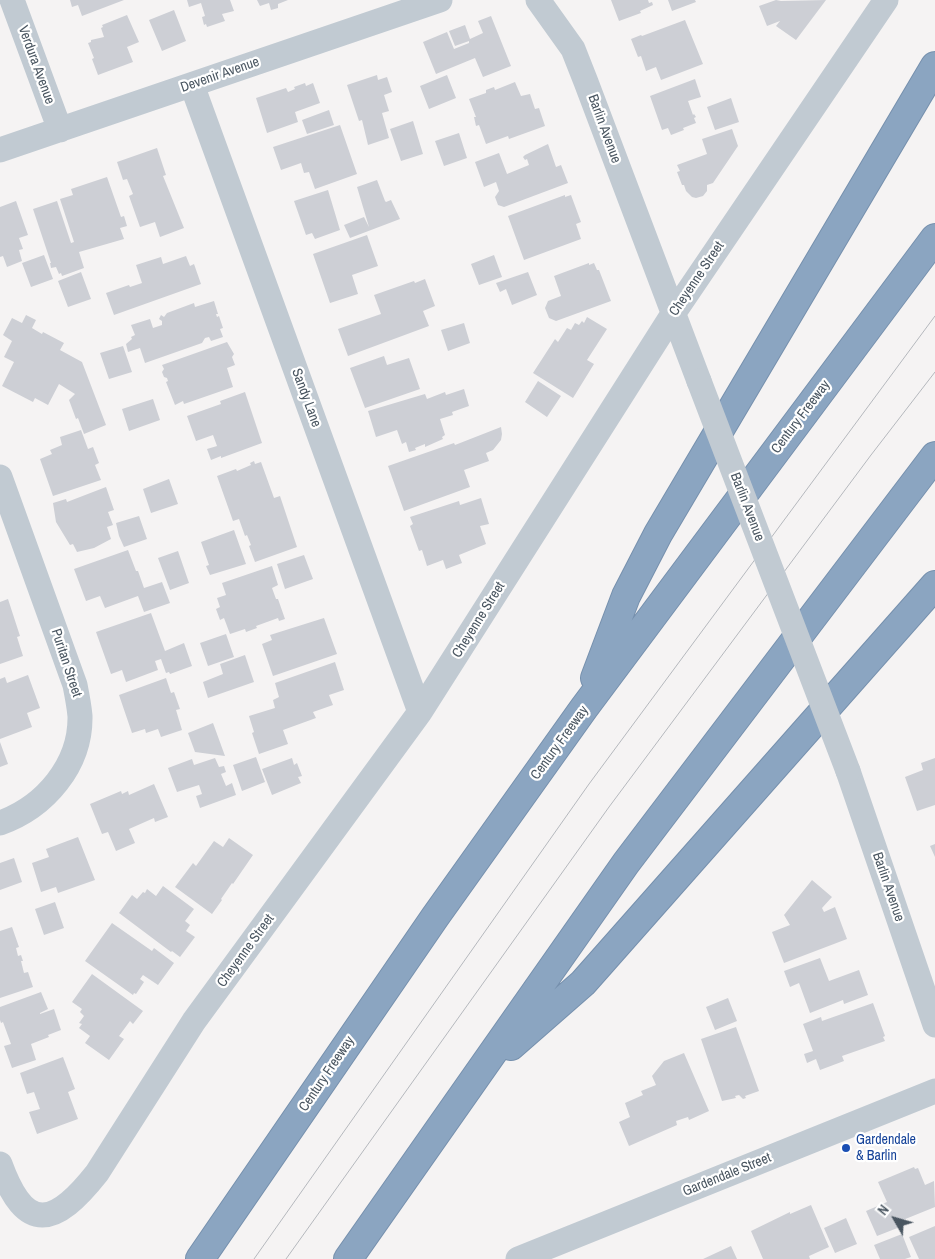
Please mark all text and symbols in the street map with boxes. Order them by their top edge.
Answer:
street label: Verdura Avenue [14,24,58,106]
street label: Devenir Avenue [178,54,262,96]
street label: Barlin Avenue [584,92,624,166]
street label: Cheyenne Street [666,239,728,319]
street label: Sandy Lane [288,366,324,430]
street label: Century Freeway [768,377,834,457]
street label: Barlin Avenue [726,470,768,544]
street label: Cheyenne Street [449,579,509,661]
street label: Puritan Street [47,627,85,699]
street label: Century Freeway [528,703,592,783]
street label: Barlin Avenue [868,850,908,924]
street label: Cheyenne Street [214,911,278,991]
street label: Century Freeway [296,1033,358,1115]
place label: Gardendale & Barlin [856,1132,916,1164]
marker: Gardendale & Barlin [840,1142,852,1154]
street label: Gardendale Street [680,1150,774,1200]
north arrow [870,1194,920,1244]
text: N [874,1201,893,1219]

